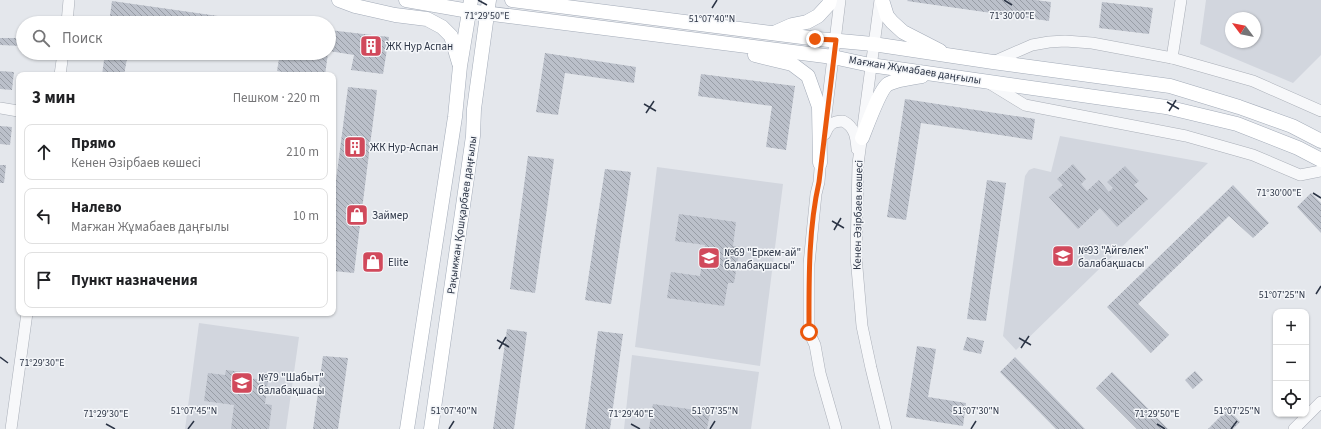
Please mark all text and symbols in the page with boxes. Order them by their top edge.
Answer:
text: 71°29'50"E [464,9,510,23]
text: 71°30'00"E [989,9,1035,23]
text: 51°07'40"N [689,12,735,26]
north arrow [1225,12,1261,48]
search box [16,16,336,60]
icon: search [30,27,52,49]
text: Поиск [62,28,103,49]
route end [806,30,824,48]
building icon: ЖК Нур Аспан [358,33,384,59]
place label: ЖК Нур Аспан [386,39,453,54]
street label: Мағжан Жұмабаев даңғылы [848,52,982,88]
text: 3 мин [32,86,75,110]
text: Пешком · 220 m [233,89,320,107]
text: Прямо [71,133,116,154]
building icon: ЖК Нур-Аспан [342,134,368,160]
street label: Рақымжан Қошқарбаев даңғылы [443,135,481,295]
place label: ЖК Нур-Аспан [370,140,438,155]
icon: ahead [33,141,55,163]
text: 210 m [286,143,319,161]
text: Кенен Әзірбаев көшесі [71,154,201,172]
street label: Кенен Әзірбаев көшесі [850,160,866,270]
text: 71°30'00"E [1256,186,1302,200]
text: Налево [71,197,122,218]
shop icon: Займер [344,202,370,228]
icon: left [33,205,55,227]
text: 10 m [293,207,319,225]
place label: Займер [372,208,408,223]
text: Мағжан Жұмабаев даңғылы [71,218,229,236]
school or university icon: №93 "Айгөлек" балабақшасы [1050,243,1076,269]
place label: №93 "Айгөлек" балабақшасы [1078,243,1149,271]
school or university icon: №69 "Еркем-ай" балабақшасы" [696,245,722,271]
place label: №69 "Еркем-ай" балабақшасы" [724,245,801,273]
shop icon: Elite [360,249,386,275]
place label: Elite [388,255,409,270]
icon: arrive [33,269,55,291]
text: Пункт назначения [71,270,198,291]
text: 51°07'25"N [1259,288,1305,302]
map controls [1273,309,1309,417]
button: + [1273,309,1309,345]
route start [800,323,818,341]
button: − [1273,345,1309,381]
text: 71°29'30"E [19,356,65,370]
school or university icon: №79 "Шабыт" балабақшасы [229,370,255,396]
place label: №79 "Шабыт" балабақшасы [258,370,324,398]
button: locate [1273,381,1309,417]
text: 51°07'45"N [171,404,217,418]
text: 51°07'40"N [431,404,477,418]
text: 51°07'35"N [692,404,738,418]
text: 51°07'30"N [953,404,999,418]
text: 51°07'25"N [1214,404,1260,418]
text: 71°29'30"E [83,407,129,421]
text: 71°29'40"E [608,407,654,421]
text: 71°29'50"E [1134,407,1180,421]

